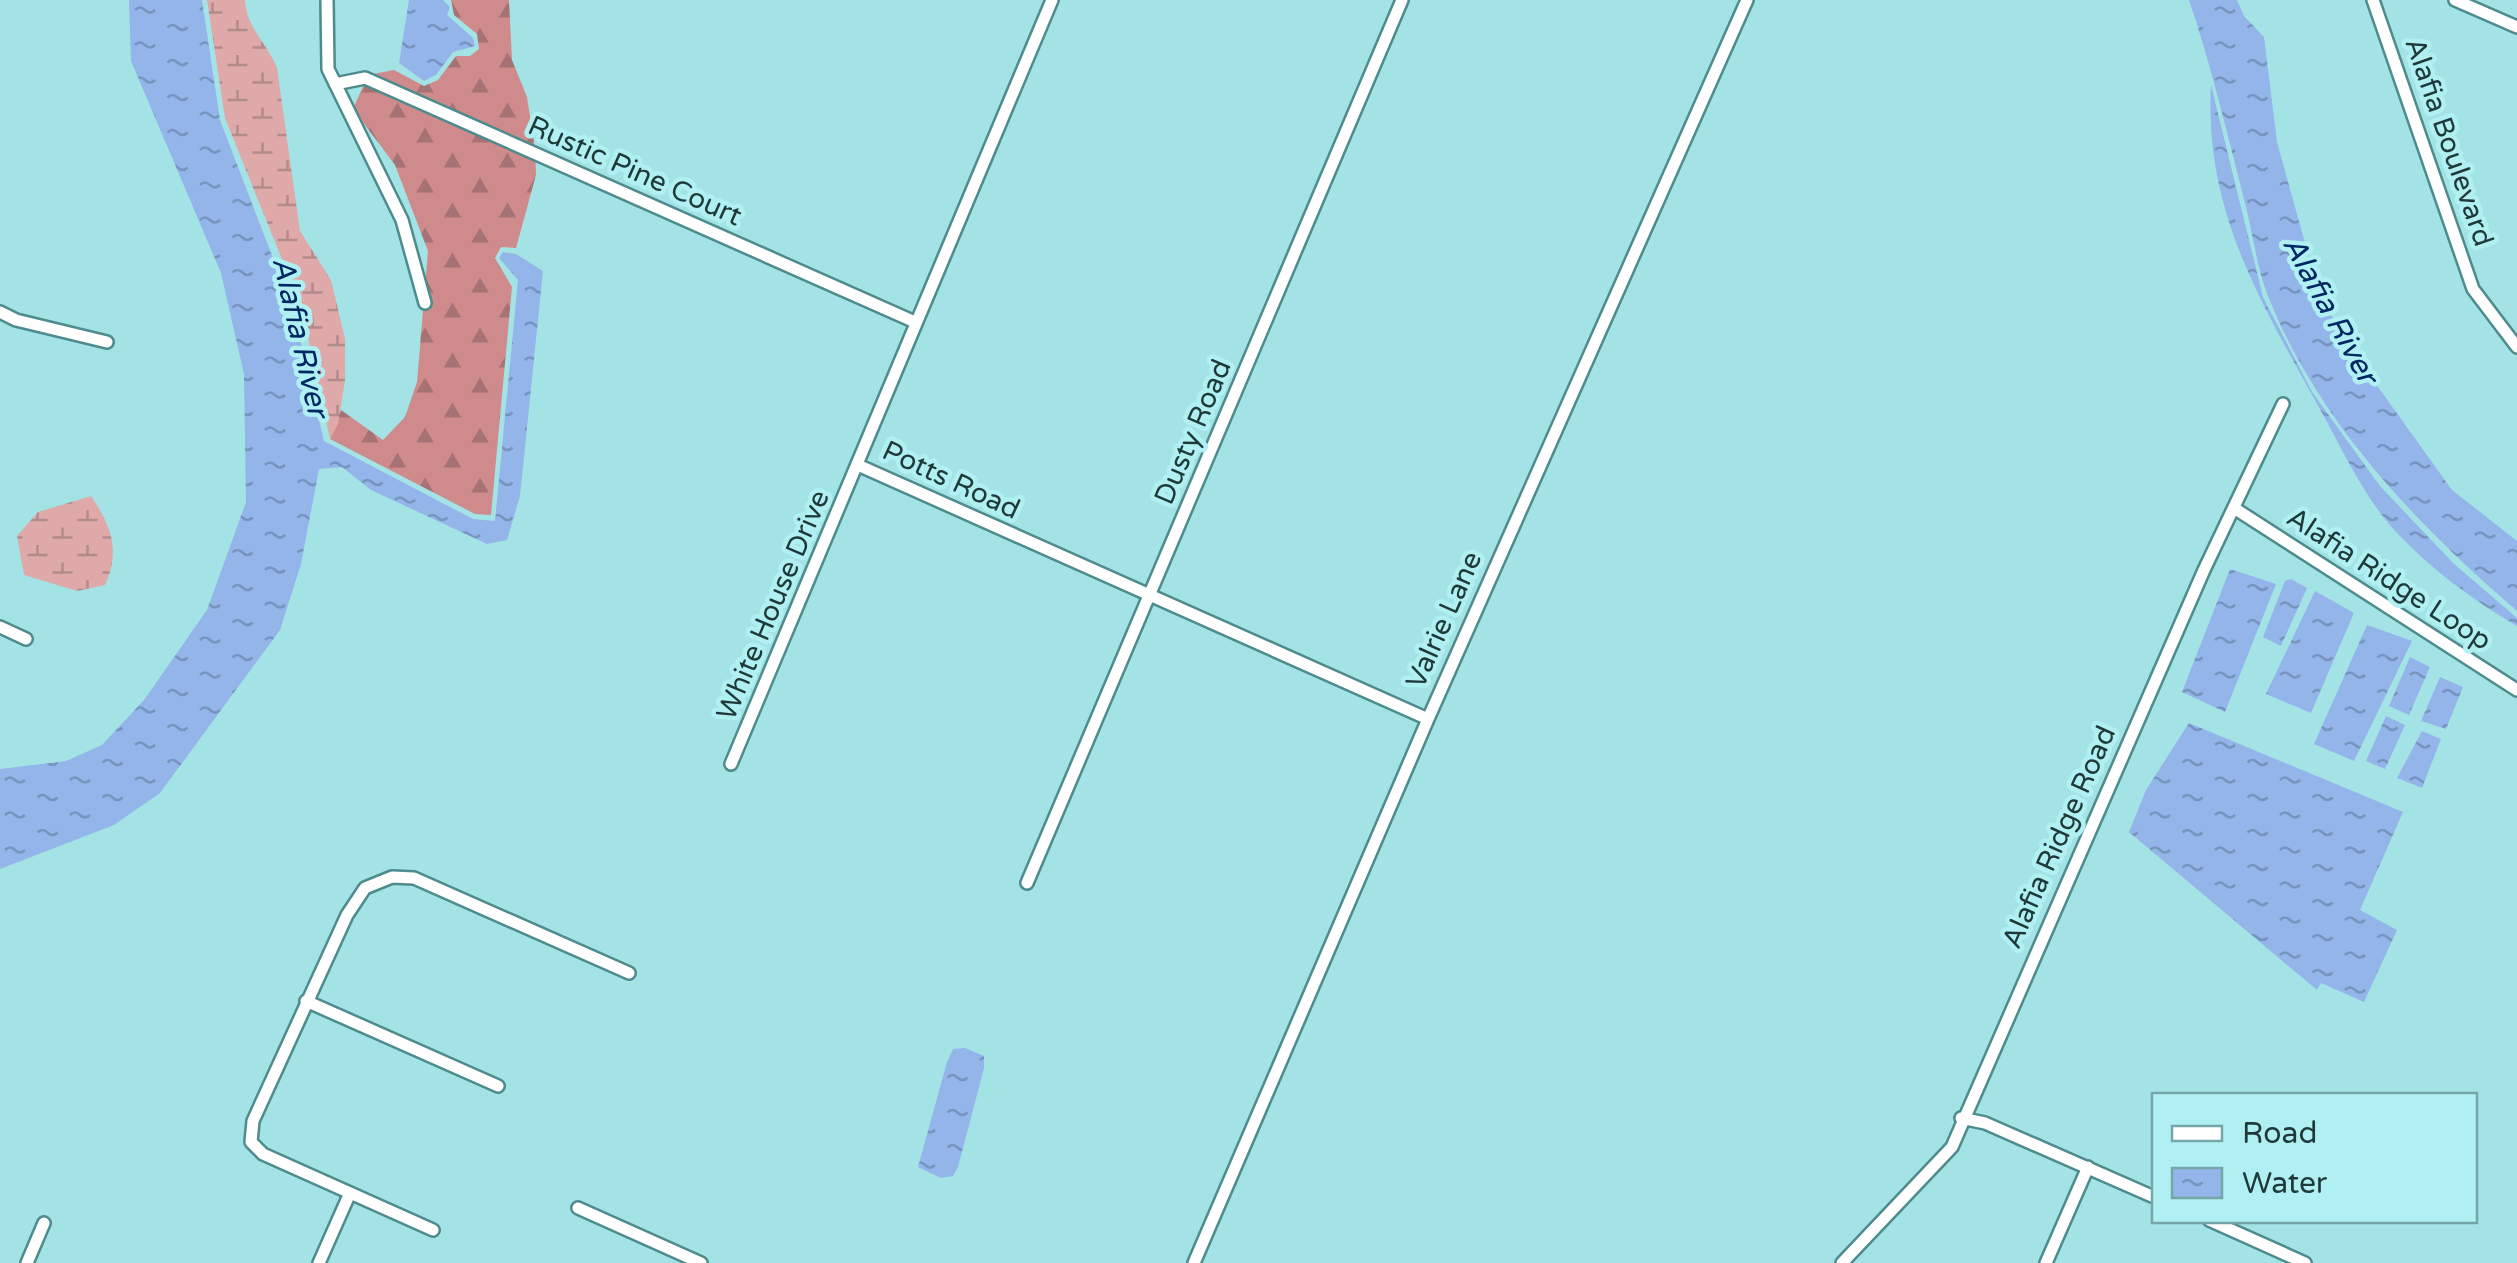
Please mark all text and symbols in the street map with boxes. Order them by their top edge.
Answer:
street label: Alafia Boulevard [2397,33,2501,251]
street label: Rustic Pine Court [523,109,747,234]
water label: Alafia River [2274,230,2387,393]
water label: Alafia River [264,253,337,424]
street label: Dusty Road [1147,354,1239,510]
street label: Potts Road [877,433,1025,527]
street label: White House Drive [709,485,837,725]
street label: Alafia Ridge Loop [2280,500,2498,658]
street label: Valrie Lane [1399,546,1489,694]
street label: Alafia Ridge Road [1995,721,2123,953]
legend [2152,1093,2477,1223]
text: Road [2242,1115,2317,1152]
text: Water [2242,1165,2328,1202]

